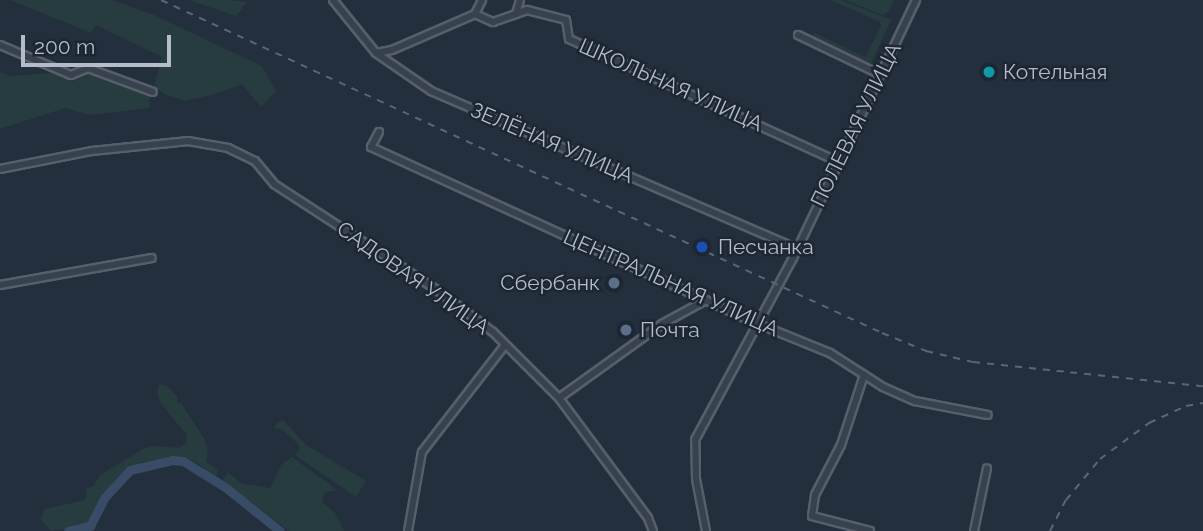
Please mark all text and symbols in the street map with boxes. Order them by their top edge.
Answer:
scale bar [24,21,175,65]
street label: ШКОЛЬНАЯ УЛИЦА [575,33,767,137]
text: 200 m [34,34,95,59]
street label: ПОЛЕВАЯ УЛИЦА [805,39,907,211]
place label: Котельная [1003,59,1107,85]
marker: Котельная [981,64,997,80]
street label: ЗЕЛЁНАЯ УЛИЦА [467,97,637,189]
street label: САДОВАЯ УЛИЦА [332,216,494,340]
street label: ЦЕНТРАЛЬНАЯ УЛИЦА [559,224,783,342]
place label: Песчанка [718,234,814,260]
marker: Песчанка [692,237,712,257]
place label: Сбербанк [500,270,600,296]
marker: Сбербанк [606,275,622,291]
place label: Почта [640,317,700,343]
marker: Почта [618,322,634,338]

